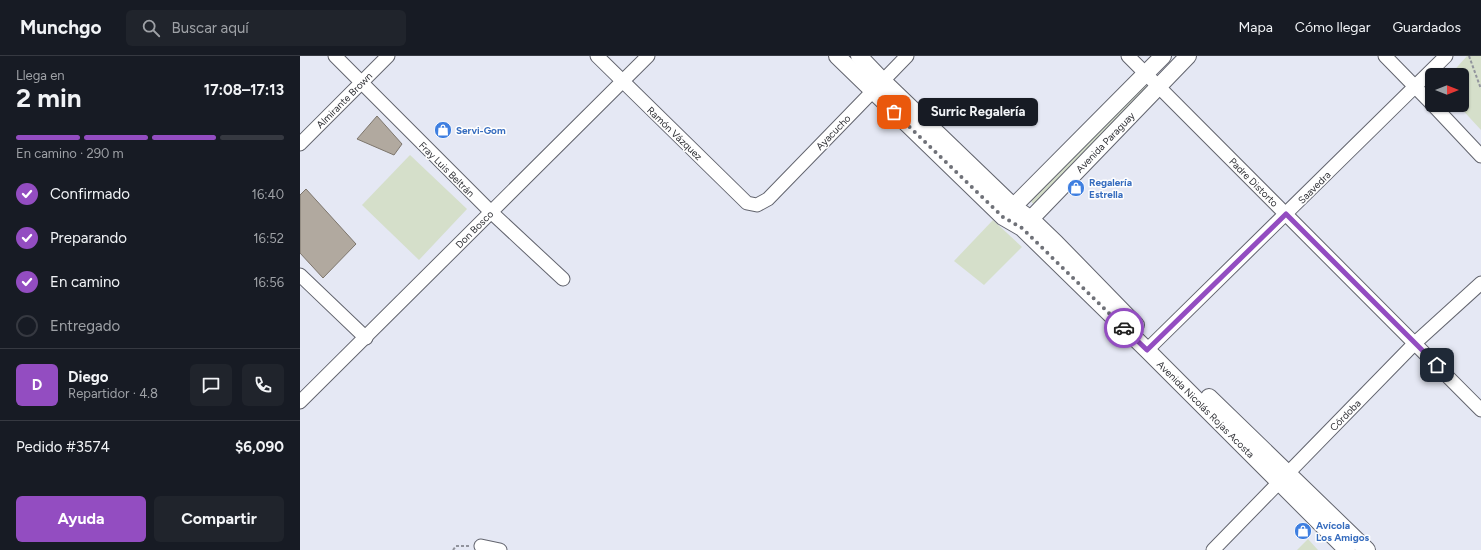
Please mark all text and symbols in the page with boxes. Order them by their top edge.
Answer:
search box [126,10,406,46]
text: Munchgo [20,16,102,39]
icon: search [140,17,162,39]
text: Buscar aquí [172,19,249,37]
text: Mapa [1238,19,1273,36]
text: Cómo llegar [1295,19,1370,36]
text: Guardados [1392,19,1461,36]
text: Llega en [16,68,65,83]
north arrow [1425,68,1469,112]
map controls [1425,68,1469,112]
street label: Almirante Brown [314,69,375,131]
text: 17:08–17:13 [204,81,284,99]
text: 2 min [16,82,82,114]
pin [877,95,911,129]
callout: Surric Regalería [918,98,1038,126]
icon: bag [883,101,905,123]
street label: Ramón Vázquez [644,104,705,163]
text: Surric Regalería [931,104,1025,119]
street label: Avenida Paraguay [1073,109,1138,175]
street label: Ayacucho [813,112,854,153]
shop icon: Servi-Gom [433,120,453,140]
place label: Servi-Gom [456,124,506,137]
street label: Fray Luis Beltrán [416,139,477,200]
text: En camino · 290 m [16,146,124,161]
street label: Padre Distorto [1226,155,1281,210]
street label: Saavedra [1295,168,1334,207]
place label: Regalería Estrella [1089,176,1132,201]
shop icon: Regalería Estrella [1066,178,1086,198]
icon: check [16,183,38,205]
text: Confirmado [50,185,130,203]
text: 16:40 [252,187,284,202]
street label: Don Bosco [453,207,496,251]
icon: check [16,227,38,249]
text: Preparando [50,229,127,247]
text: 16:52 [253,231,284,246]
icon: check [16,271,38,293]
text: En camino [50,273,120,291]
text: 16:56 [253,275,284,290]
courier [1104,308,1144,348]
text: Entregado [50,317,120,335]
icon: car [1113,317,1135,339]
pin [1420,348,1454,382]
icon: home [1426,354,1448,376]
street label: Avenida Nicolás Rojas Acosta [1154,358,1257,461]
button: chat [190,364,232,406]
button: phone [242,364,284,406]
text: Diego [68,368,108,386]
text: D [32,376,42,394]
text: Repartidor · 4.8 [68,386,158,401]
street label: Córdoba [1327,397,1364,434]
text: Pedido #3574 [16,438,110,456]
text: $6,090 [235,438,284,456]
button: Ayuda [16,496,146,542]
button: Compartir [154,496,284,542]
place label: Avícola Los Amigos [1316,519,1370,544]
shop icon: Avícola Los Amigos [1293,521,1313,541]

